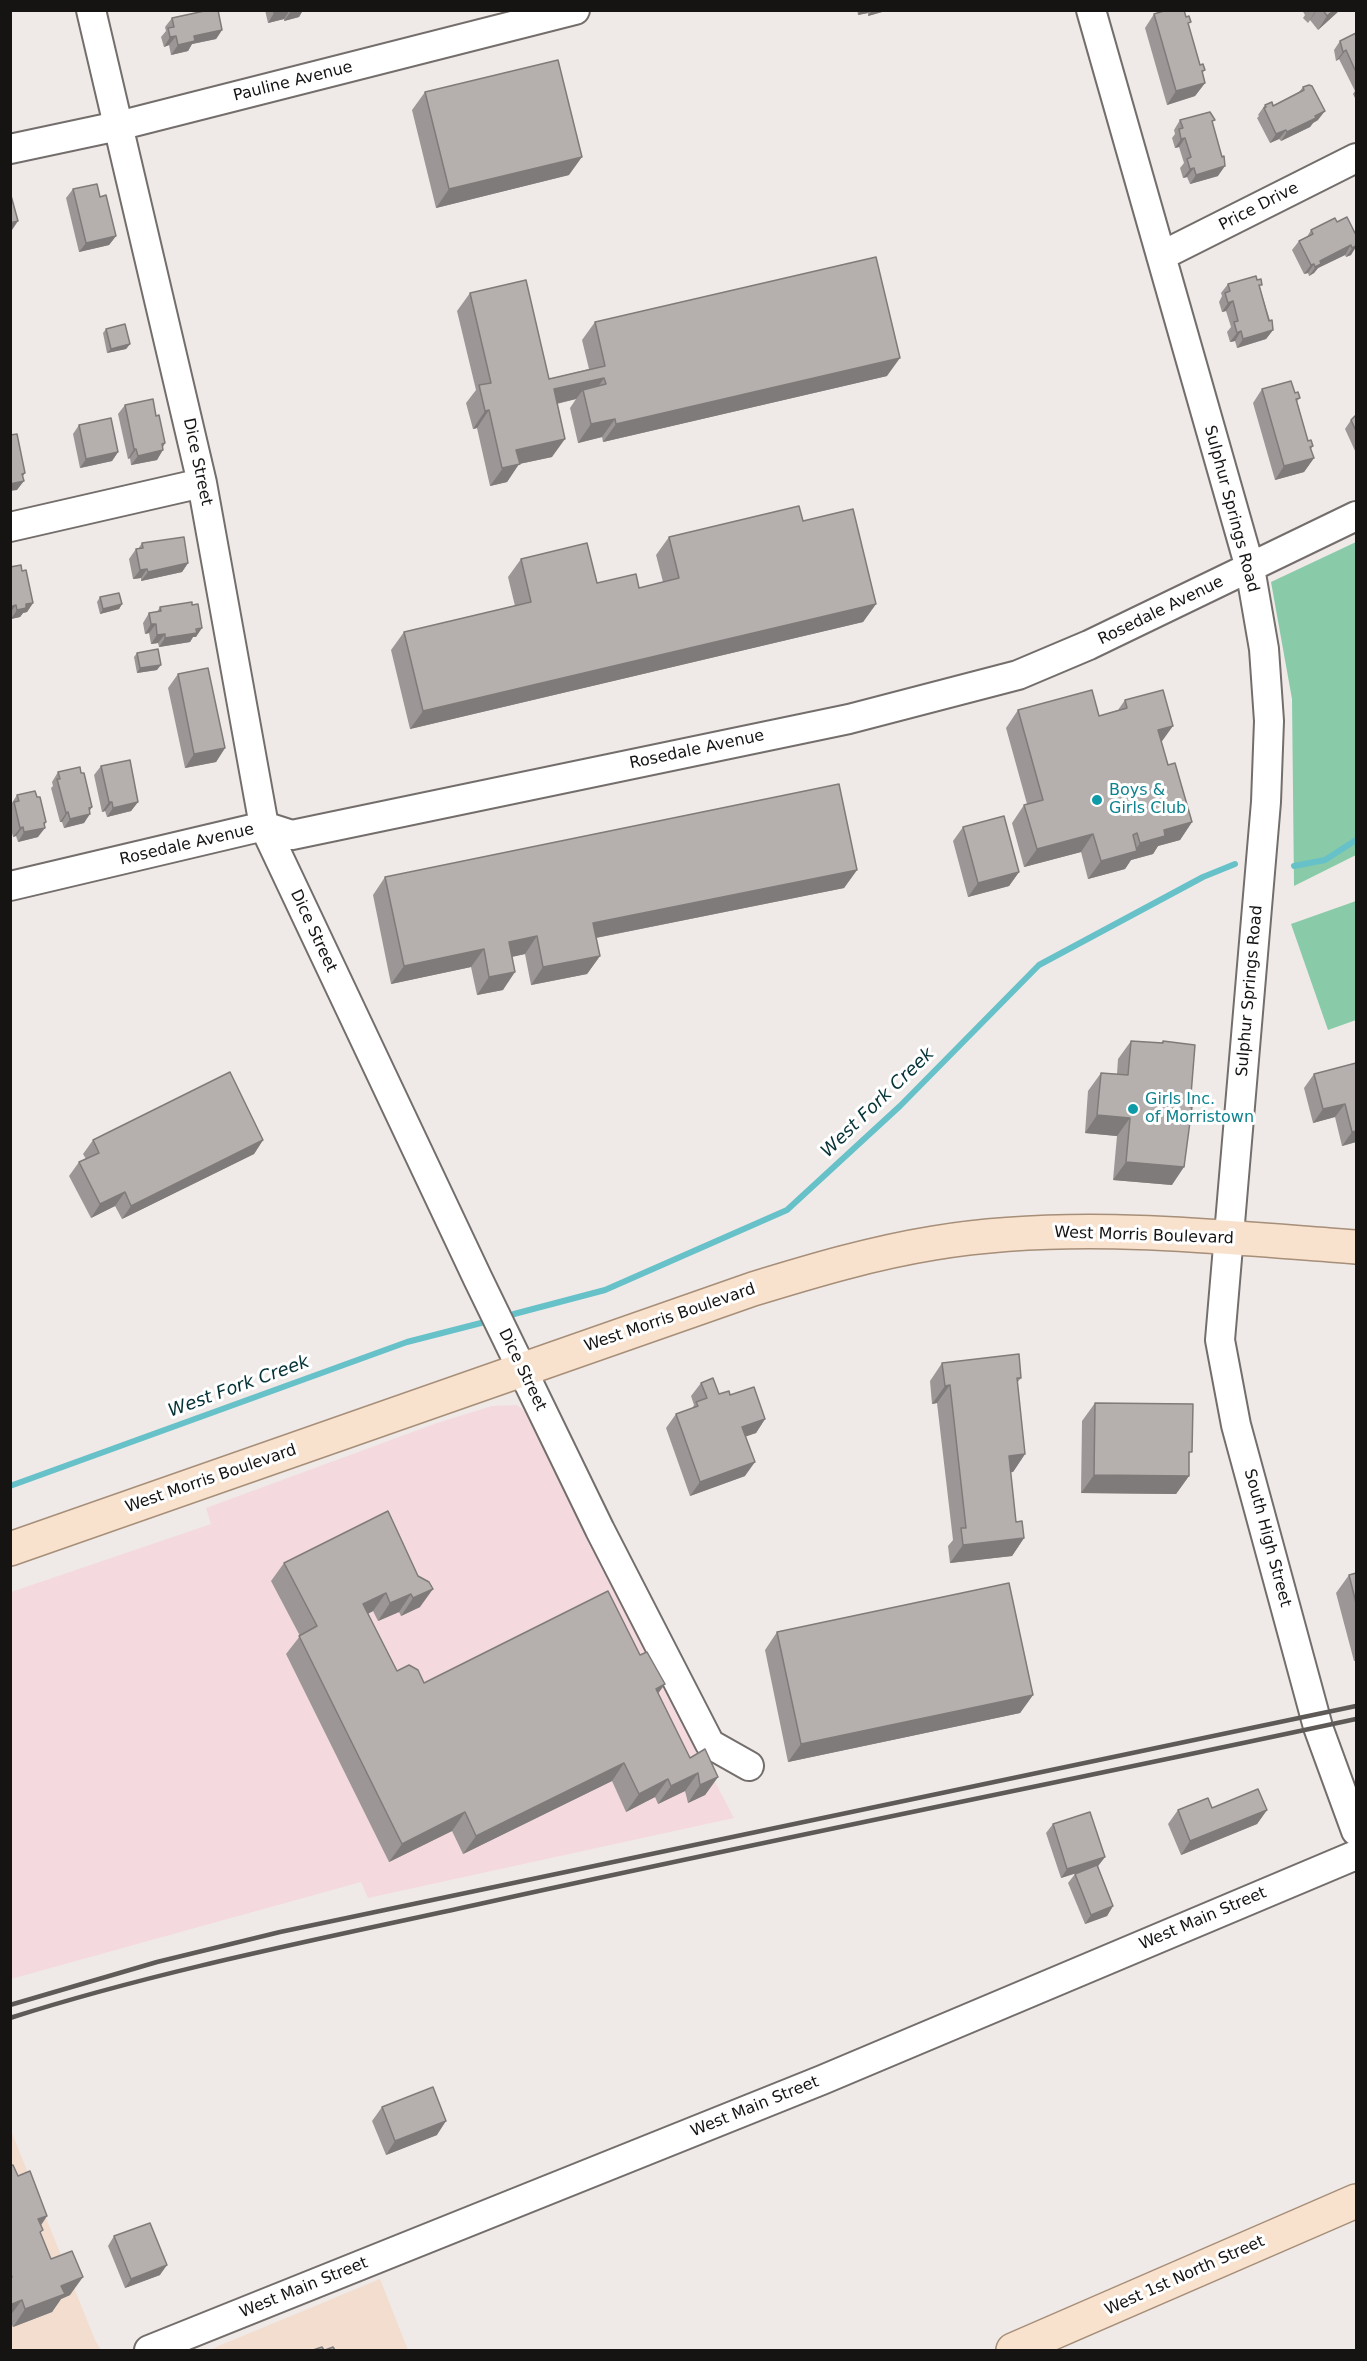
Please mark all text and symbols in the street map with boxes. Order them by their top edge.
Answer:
street label: Pauline Avenue [231,58,355,106]
street label: Price Drive [1216,179,1302,235]
street label: Dice Street [178,416,216,508]
street label: Sulphur Springs Road [1199,423,1263,595]
street label: Rosedale Avenue [1095,572,1227,650]
street label: Rosedale Avenue [628,726,766,774]
place label: Boys & Girls Club [1109,781,1186,819]
marker: Boys & Girls Club [1090,793,1104,807]
street label: Rosedale Avenue [118,820,256,870]
street label: Dice Street [285,887,341,975]
street label: Sulphur Springs Road [1233,904,1267,1078]
water label: West Fork Creek [817,1044,939,1162]
place label: Girls Inc. of Morristown [1145,1090,1254,1128]
marker: Girls Inc. of Morristown [1126,1102,1140,1116]
street label: West Morris Boulevard [1054,1223,1234,1249]
street label: West Morris Boulevard [582,1280,758,1356]
street label: Dice Street [494,1326,550,1414]
water label: West Fork Creek [166,1351,312,1423]
street label: West Morris Boulevard [123,1441,299,1517]
street label: South High Street [1239,1467,1295,1609]
street label: West Main Street [1137,1884,1269,1954]
street label: West Main Street [688,2073,822,2141]
street label: West 1st North Street [1102,2232,1268,2320]
street label: West Main Street [237,2254,371,2322]

